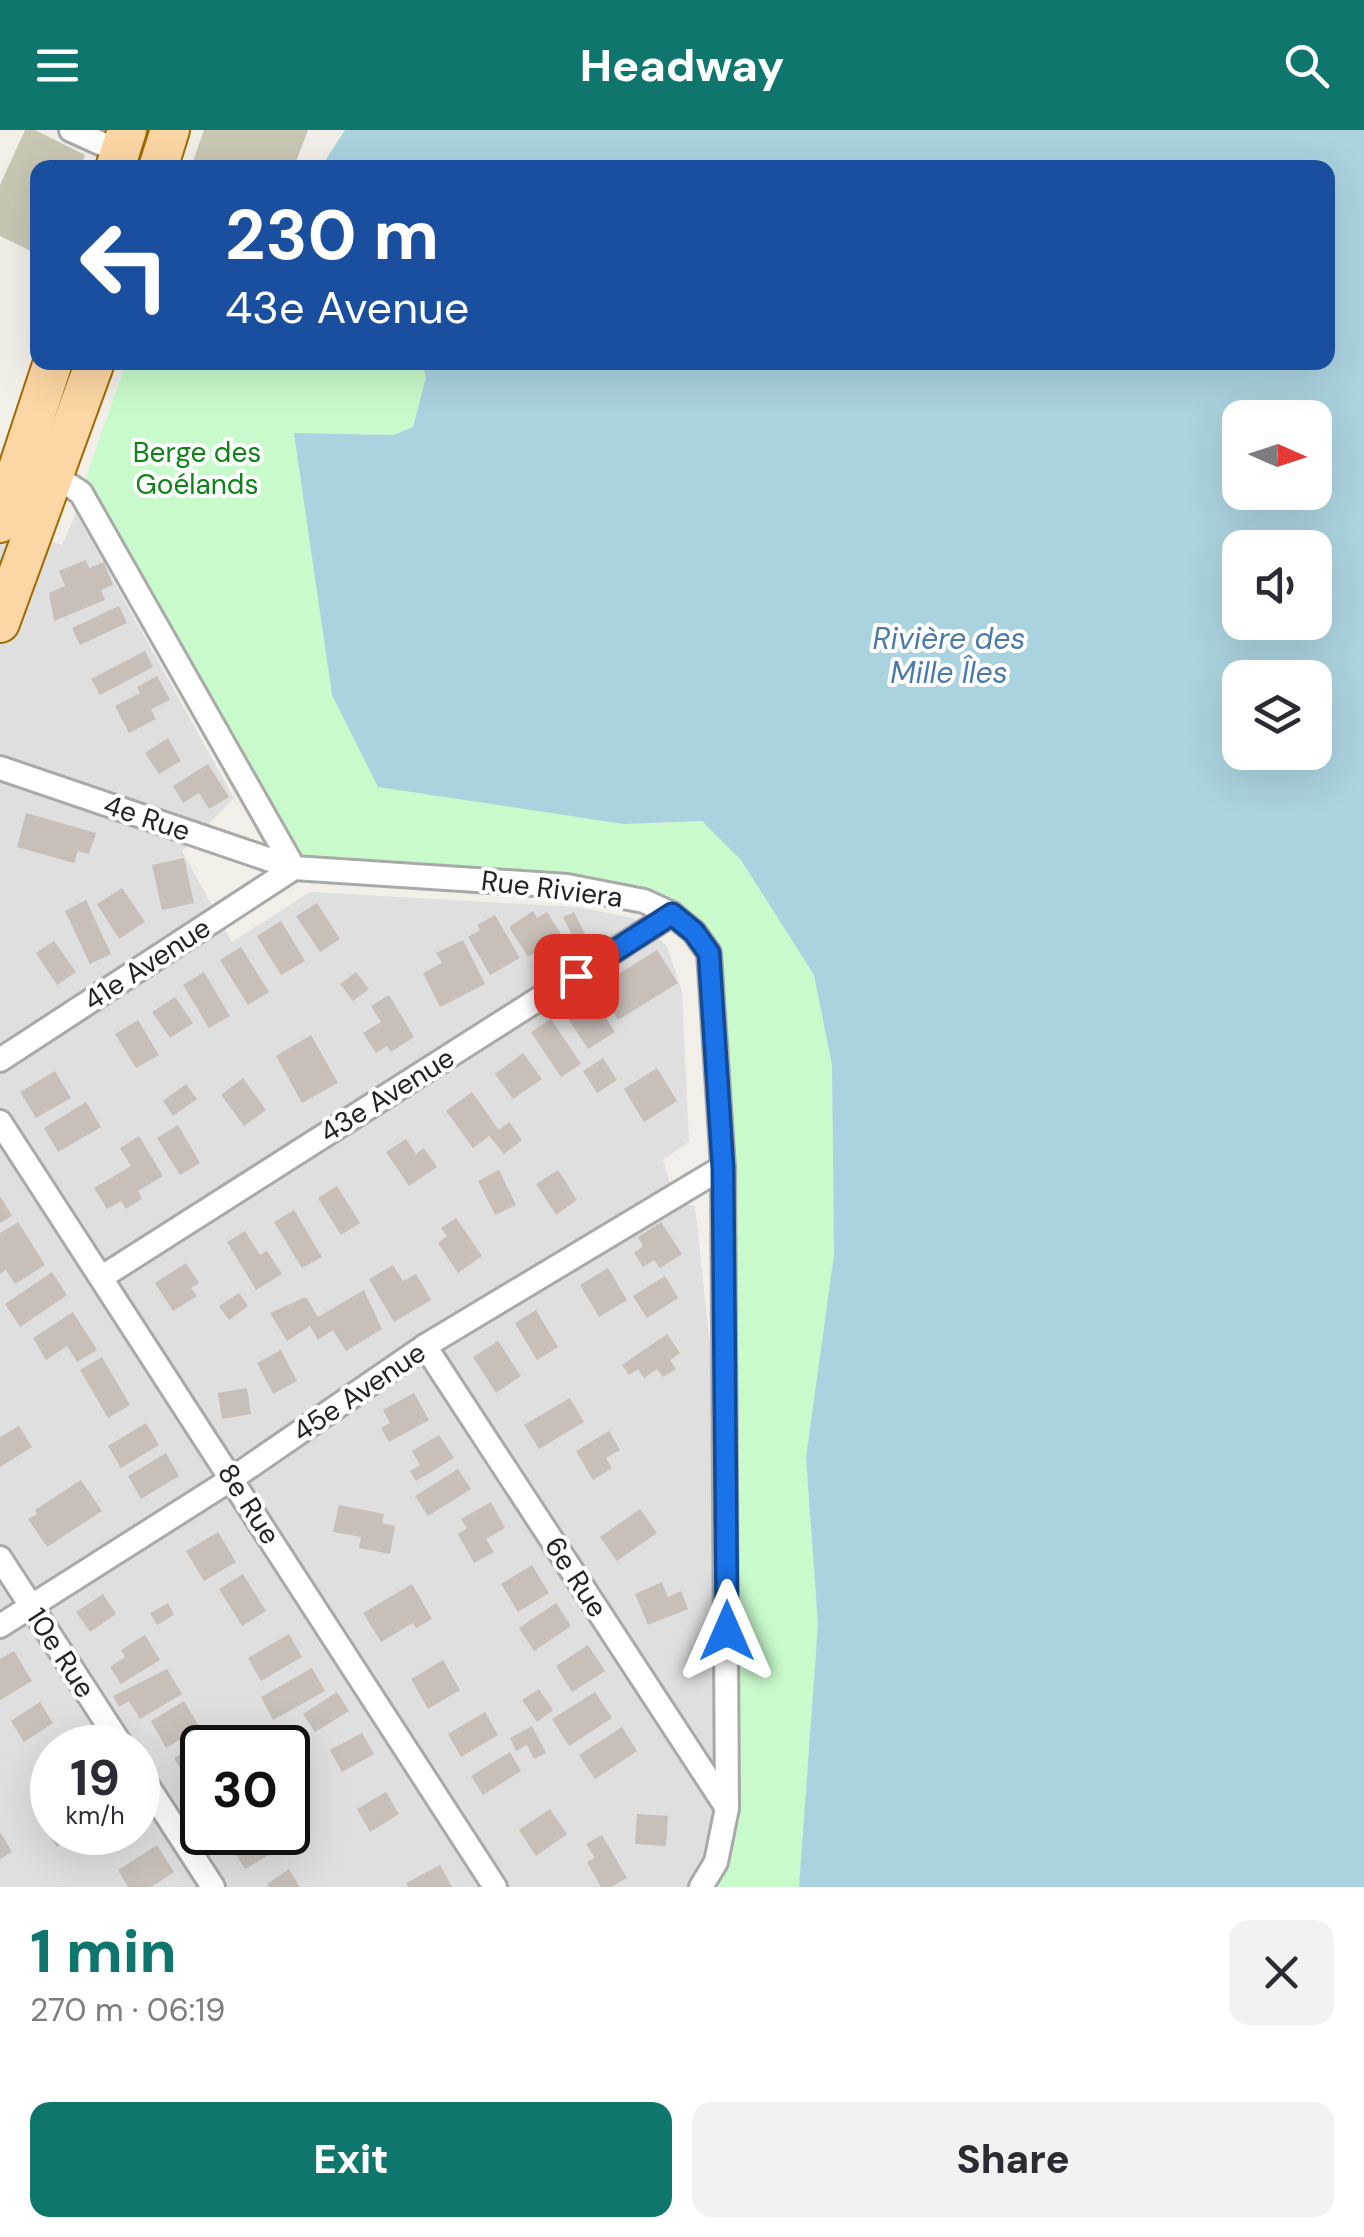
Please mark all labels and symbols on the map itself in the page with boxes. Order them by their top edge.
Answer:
north arrow [1222,400,1332,510]
park label: Berge des Goélands [133,434,261,503]
water label: Rivière des Mille Îles [873,619,1025,692]
street label: 4e Rue [99,786,195,850]
street label: Rue Riviera [479,862,625,916]
street label: 41e Avenue [76,909,218,1019]
pin [534,934,619,1019]
street label: 43e Avenue [313,1039,461,1151]
street label: 45e Avenue [285,1334,433,1450]
street label: 8e Rue [209,1457,289,1551]
street label: 6e Rue [536,1529,616,1625]
position arrow [675,1579,779,1683]
street label: 10e Rue [18,1601,104,1705]
speed limit sign: 30 [180,1725,310,1855]

